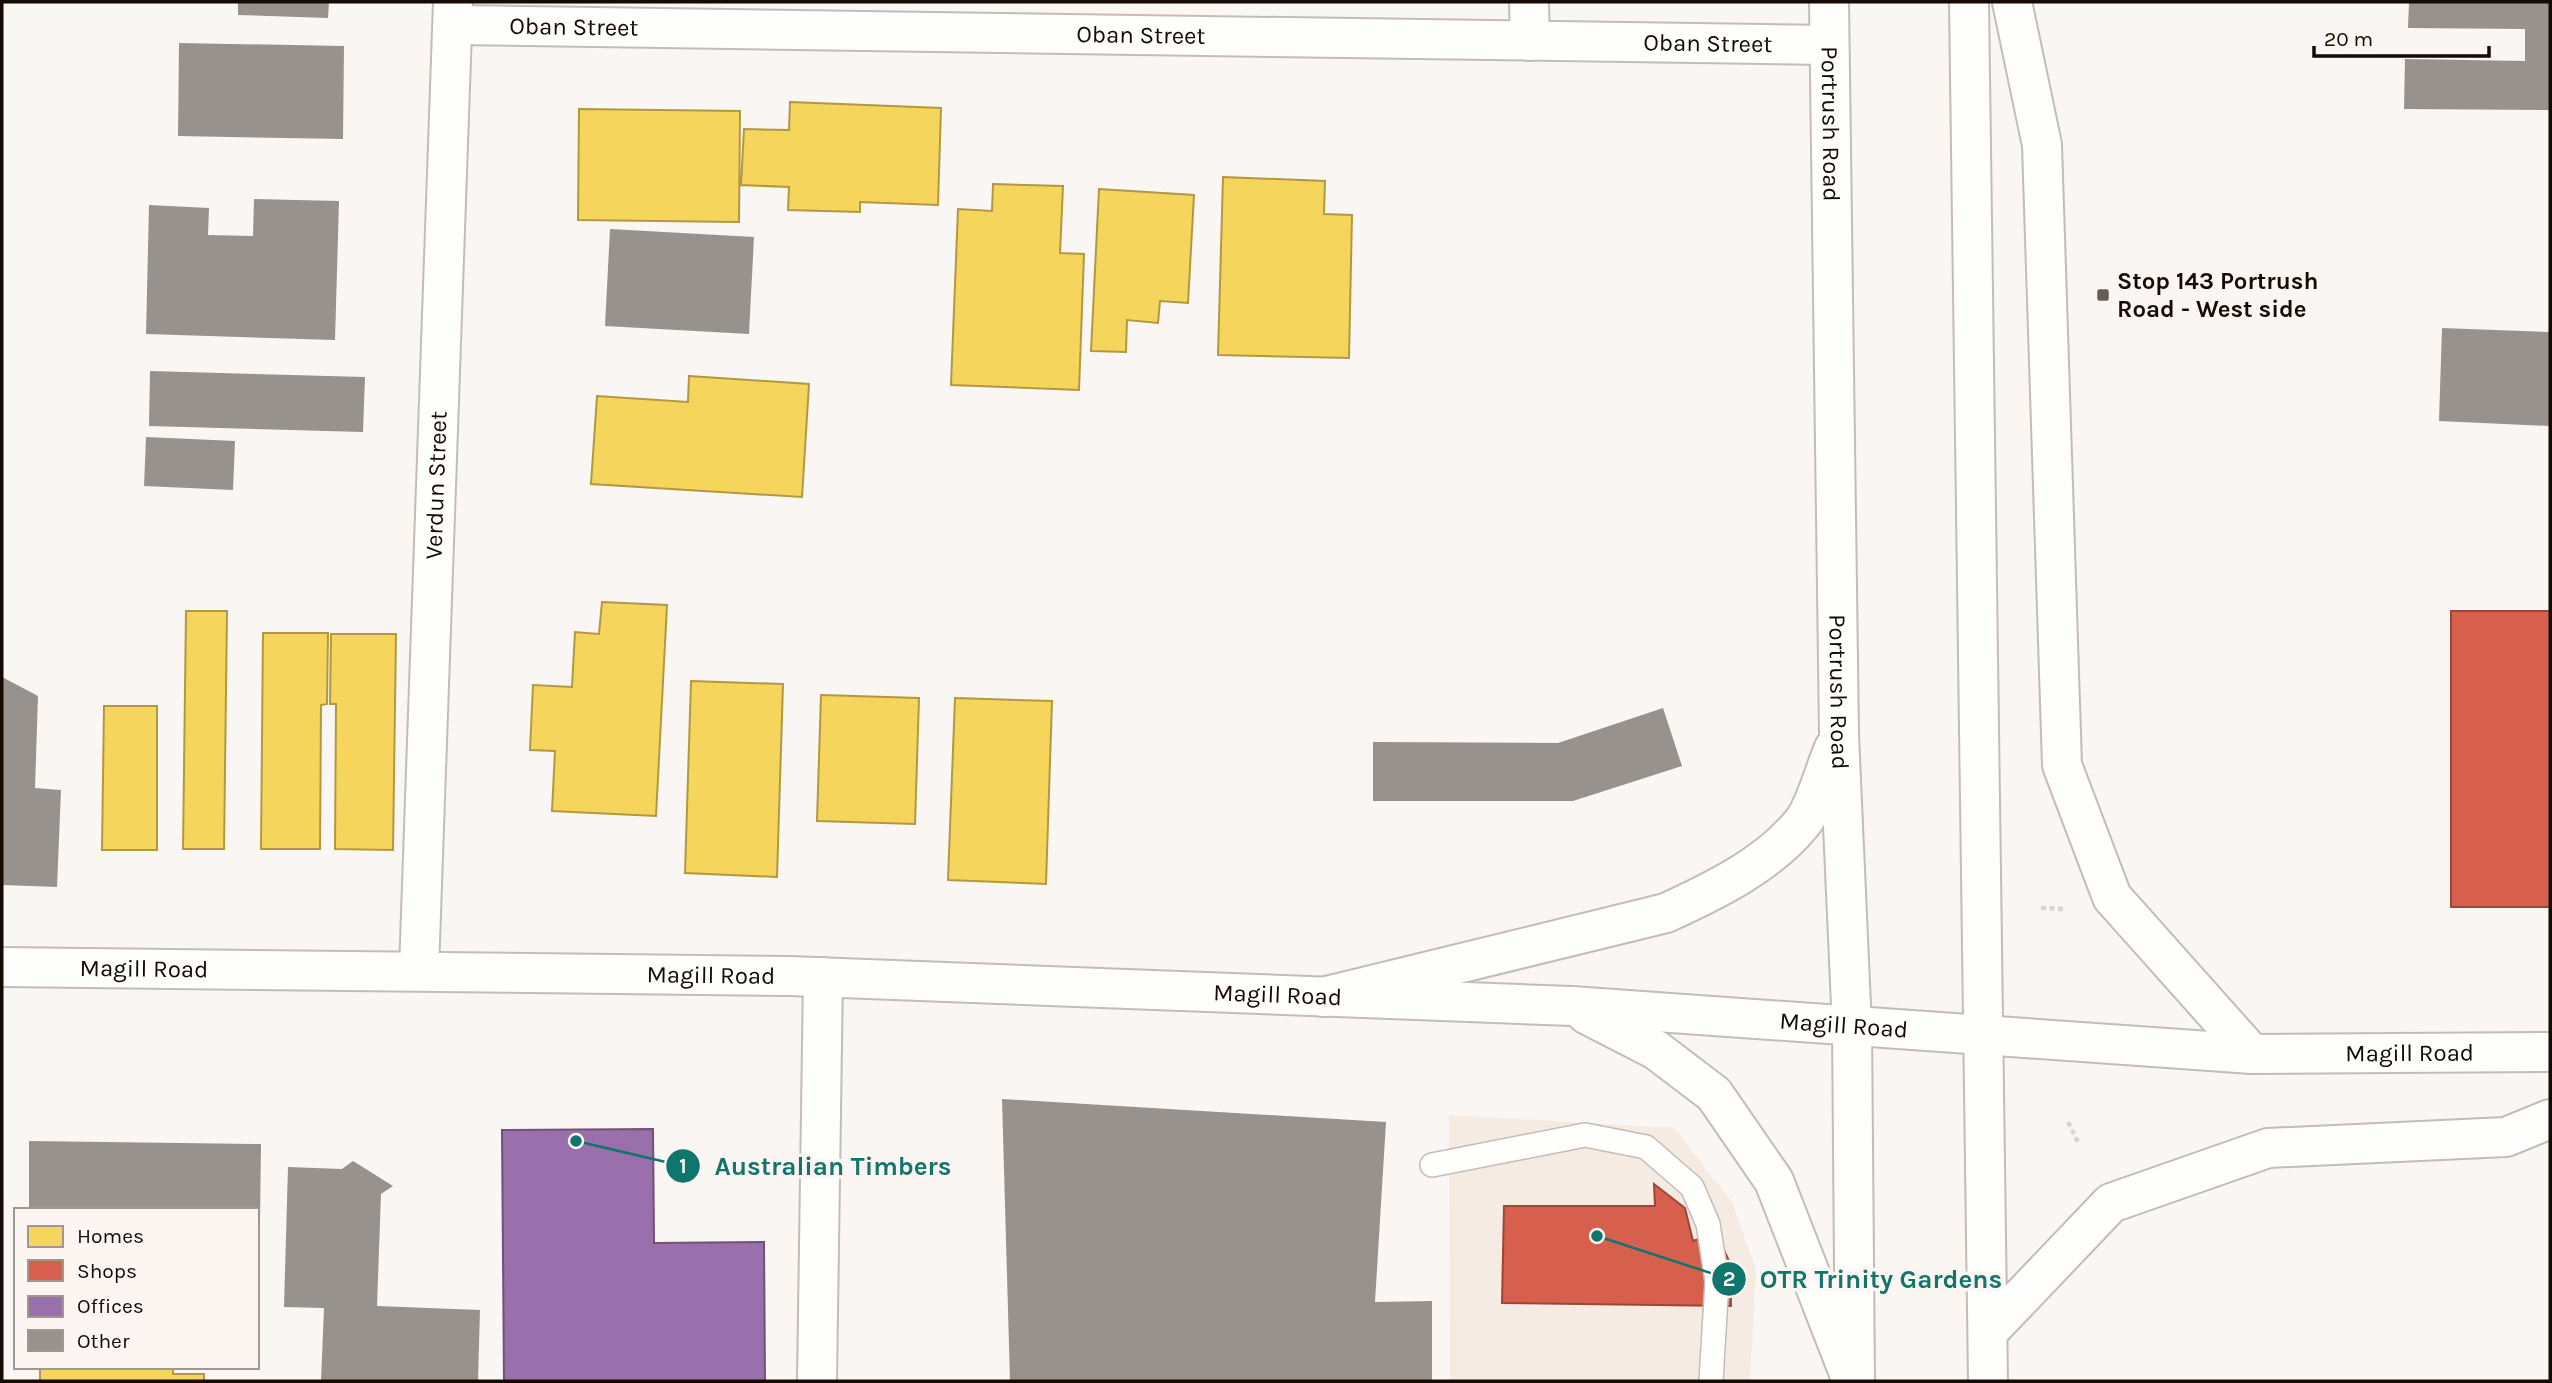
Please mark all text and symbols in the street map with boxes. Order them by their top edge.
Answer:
street label: Oban Street [509,12,639,42]
scale bar [2314,14,2489,58]
street label: Oban Street [1076,20,1206,50]
text: 20 m [2324,27,2373,51]
street label: Oban Street [1643,28,1773,58]
street label: Portrush Road [1816,46,1846,202]
place label: Stop 143 Portrush Road - West side [2117,267,2318,323]
marker: Stop 143 Portrush Road - West side [2095,287,2111,303]
street label: Verdun Street [419,411,453,560]
street label: Portrush Road [1823,614,1855,770]
street label: Magill Road [79,954,209,983]
street label: Magill Road [646,960,775,990]
street label: Magill Road [1213,978,1342,1011]
street label: Magill Road [1779,1007,1909,1044]
street label: Magill Road [2345,1039,2474,1067]
callout: Australian Timbers [666,1143,966,1190]
text: Australian Timbers [714,1151,952,1182]
text: 1 [679,1154,687,1178]
legend [14,1208,259,1369]
text: Homes [77,1224,144,1248]
callout: OTR Trinity Gardens [1711,1255,2017,1302]
text: Shops [77,1259,137,1283]
text: OTR Trinity Gardens [1760,1264,2002,1295]
text: 2 [1723,1267,1735,1291]
text: Offices [77,1294,144,1318]
text: Other [77,1329,130,1353]

